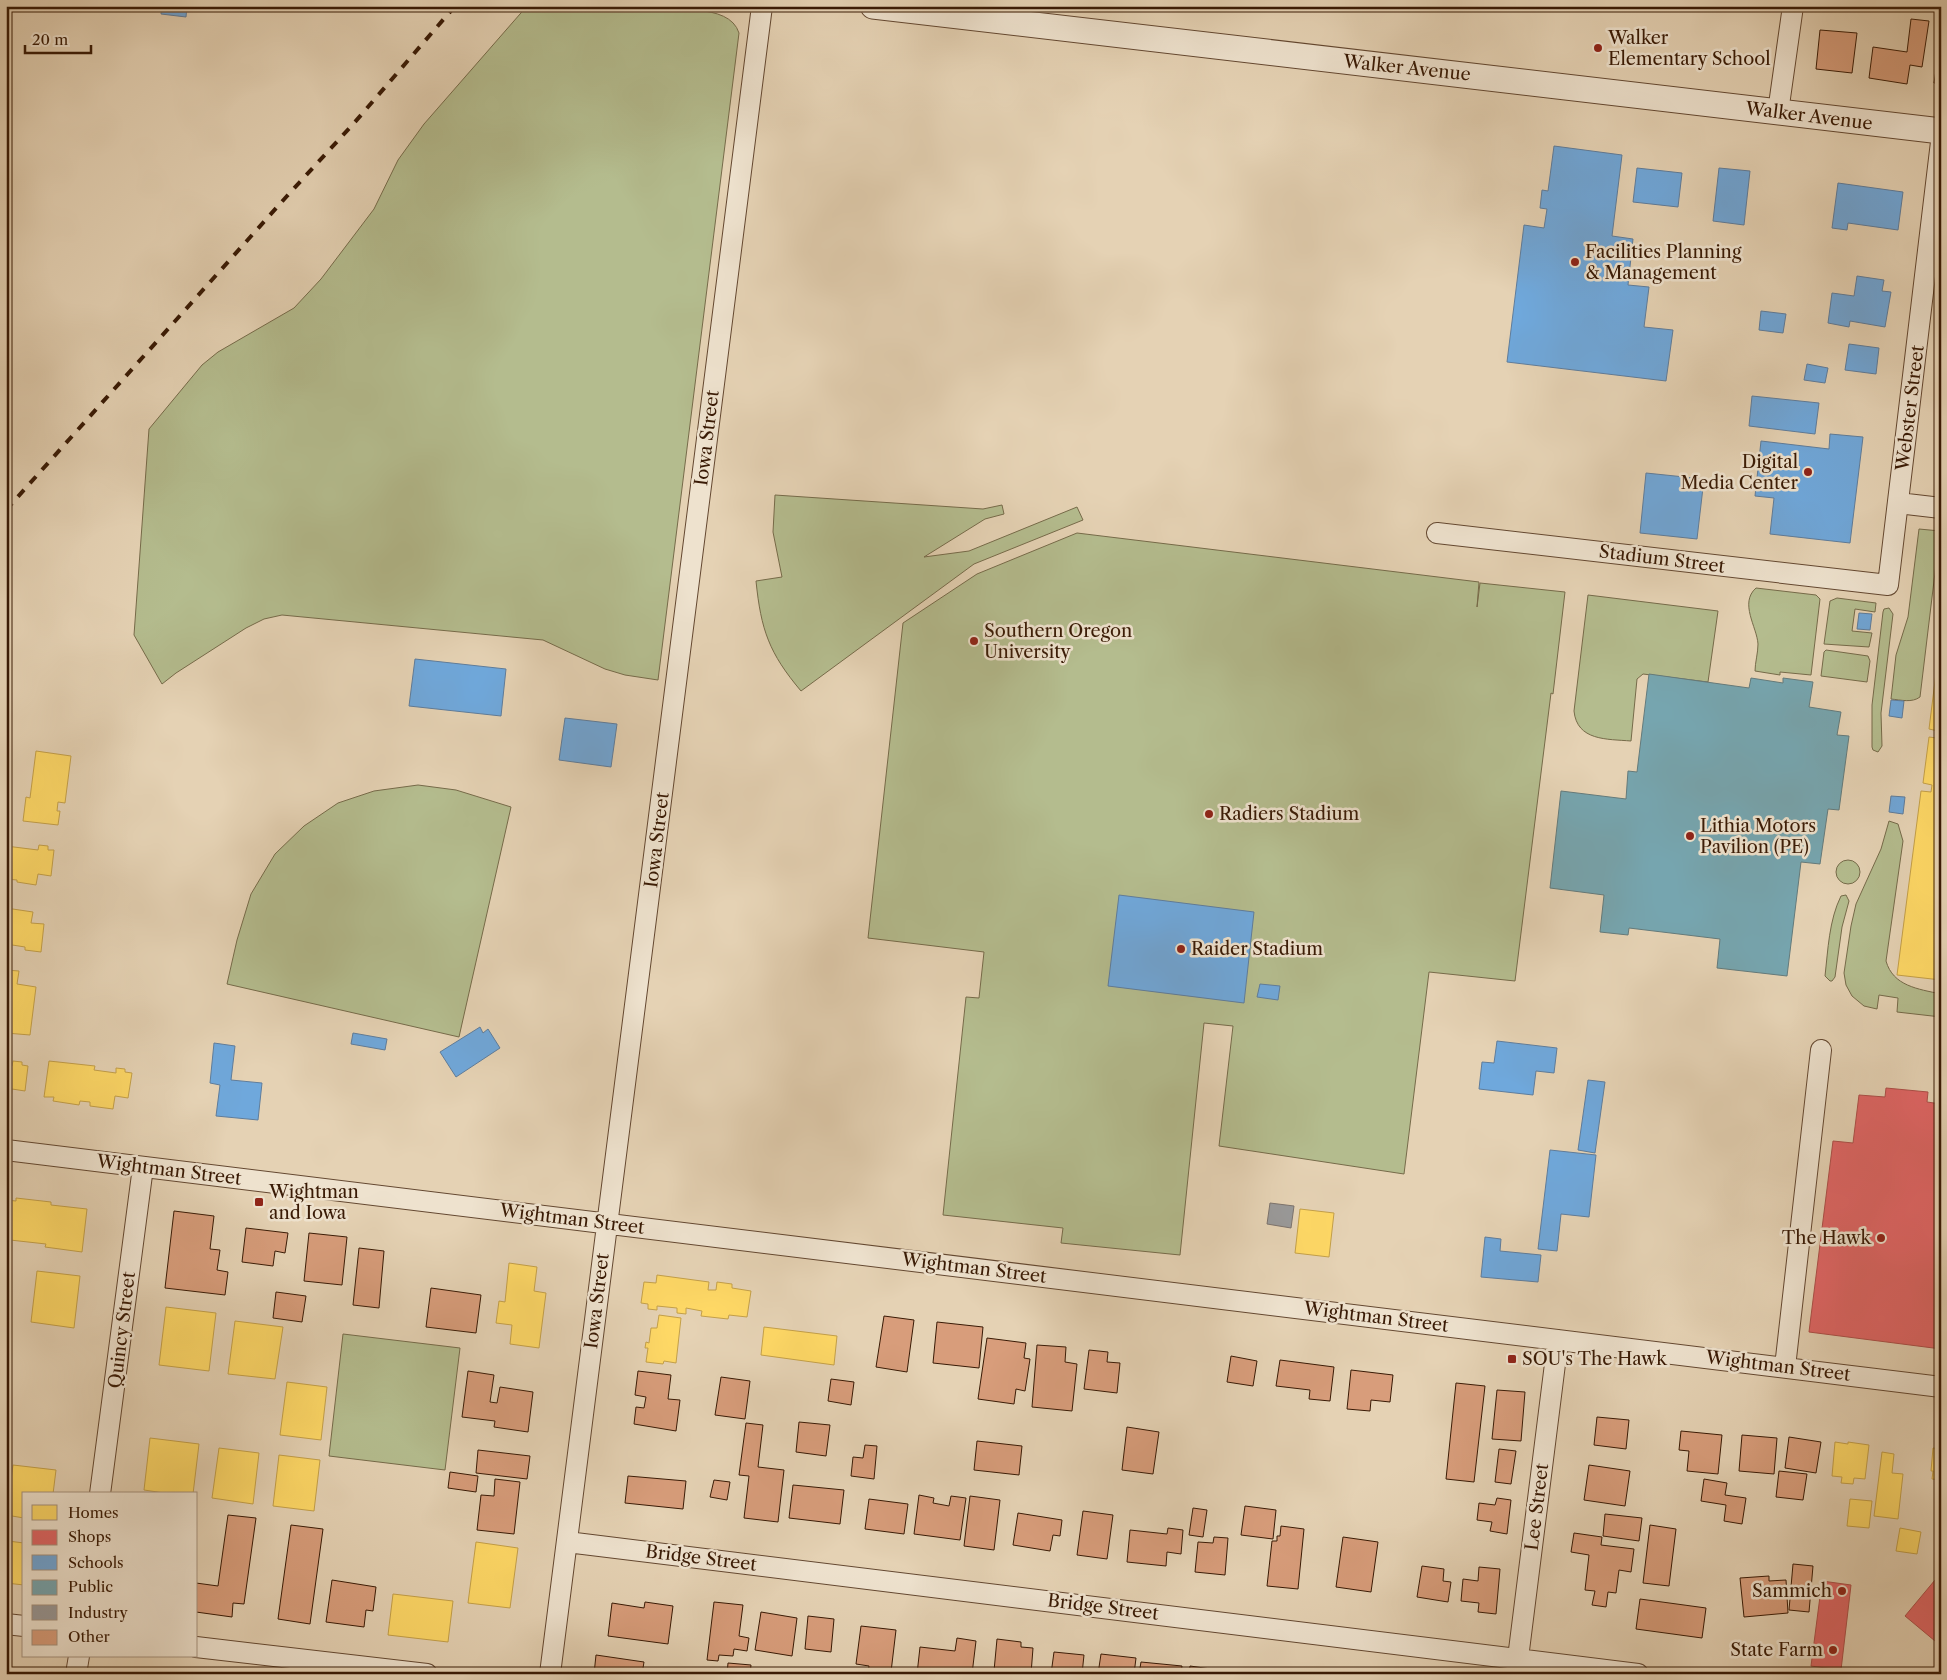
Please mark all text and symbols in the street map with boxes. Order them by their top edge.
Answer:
scale bar [25,22,91,54]
place label: Walker Elementary School [1607,27,1771,70]
text: 20 m [32,30,68,49]
marker: Walker Elementary School [1592,42,1604,54]
street label: Walker Avenue [1341,50,1472,86]
street label: Walker Avenue [1743,97,1874,135]
place label: Facilities Planning & Management [1585,241,1742,284]
marker: Facilities Planning & Management [1569,256,1581,268]
street label: Webster Street [1891,343,1929,473]
street label: Iowa Street [690,388,724,487]
place label: Digital Media Center [1680,451,1798,494]
marker: Digital Media Center [1802,466,1814,478]
street label: Stadium Street [1598,540,1727,578]
place label: Southern Oregon University [984,620,1132,663]
marker: Southern Oregon University [968,635,980,647]
street label: Iowa Street [640,790,674,889]
place label: Radiers Stadium [1219,803,1360,825]
marker: Radiers Stadium [1203,808,1215,820]
place label: Lithia Motors Pavilion (PE) [1700,815,1816,858]
marker: Lithia Motors Pavilion (PE) [1684,830,1696,842]
place label: Raider Stadium [1191,938,1323,960]
marker: Raider Stadium [1175,943,1187,955]
street label: Wightman Street [94,1150,243,1190]
place label: Wightman and Iowa [268,1181,359,1224]
marker: Wightman and Iowa [253,1196,265,1208]
street label: Wightman Street [497,1199,646,1239]
place label: The Hawk [1782,1227,1873,1249]
marker: The Hawk [1875,1232,1887,1244]
street label: Wightman Street [899,1248,1048,1288]
street label: Iowa Street [580,1251,614,1350]
street label: Quincy Street [104,1270,140,1390]
street label: Wightman Street [1301,1297,1450,1337]
street label: Wightman Street [1703,1346,1852,1386]
place label: SOU's The Hawk [1522,1348,1668,1370]
marker: SOU's The Hawk [1506,1353,1518,1365]
street label: Lee Street [1521,1461,1553,1552]
legend [22,1492,198,1658]
text: Homes [68,1503,119,1522]
text: Shops [68,1527,111,1546]
street label: Bridge Street [644,1540,758,1576]
text: Schools [68,1553,124,1572]
text: Public [68,1577,113,1596]
place label: Sammich [1752,1580,1832,1602]
marker: Sammich [1836,1585,1848,1597]
street label: Bridge Street [1046,1589,1160,1625]
text: Industry [68,1603,128,1622]
text: Other [68,1627,111,1646]
place label: State Farm [1730,1639,1823,1661]
marker: State Farm [1827,1644,1839,1656]

